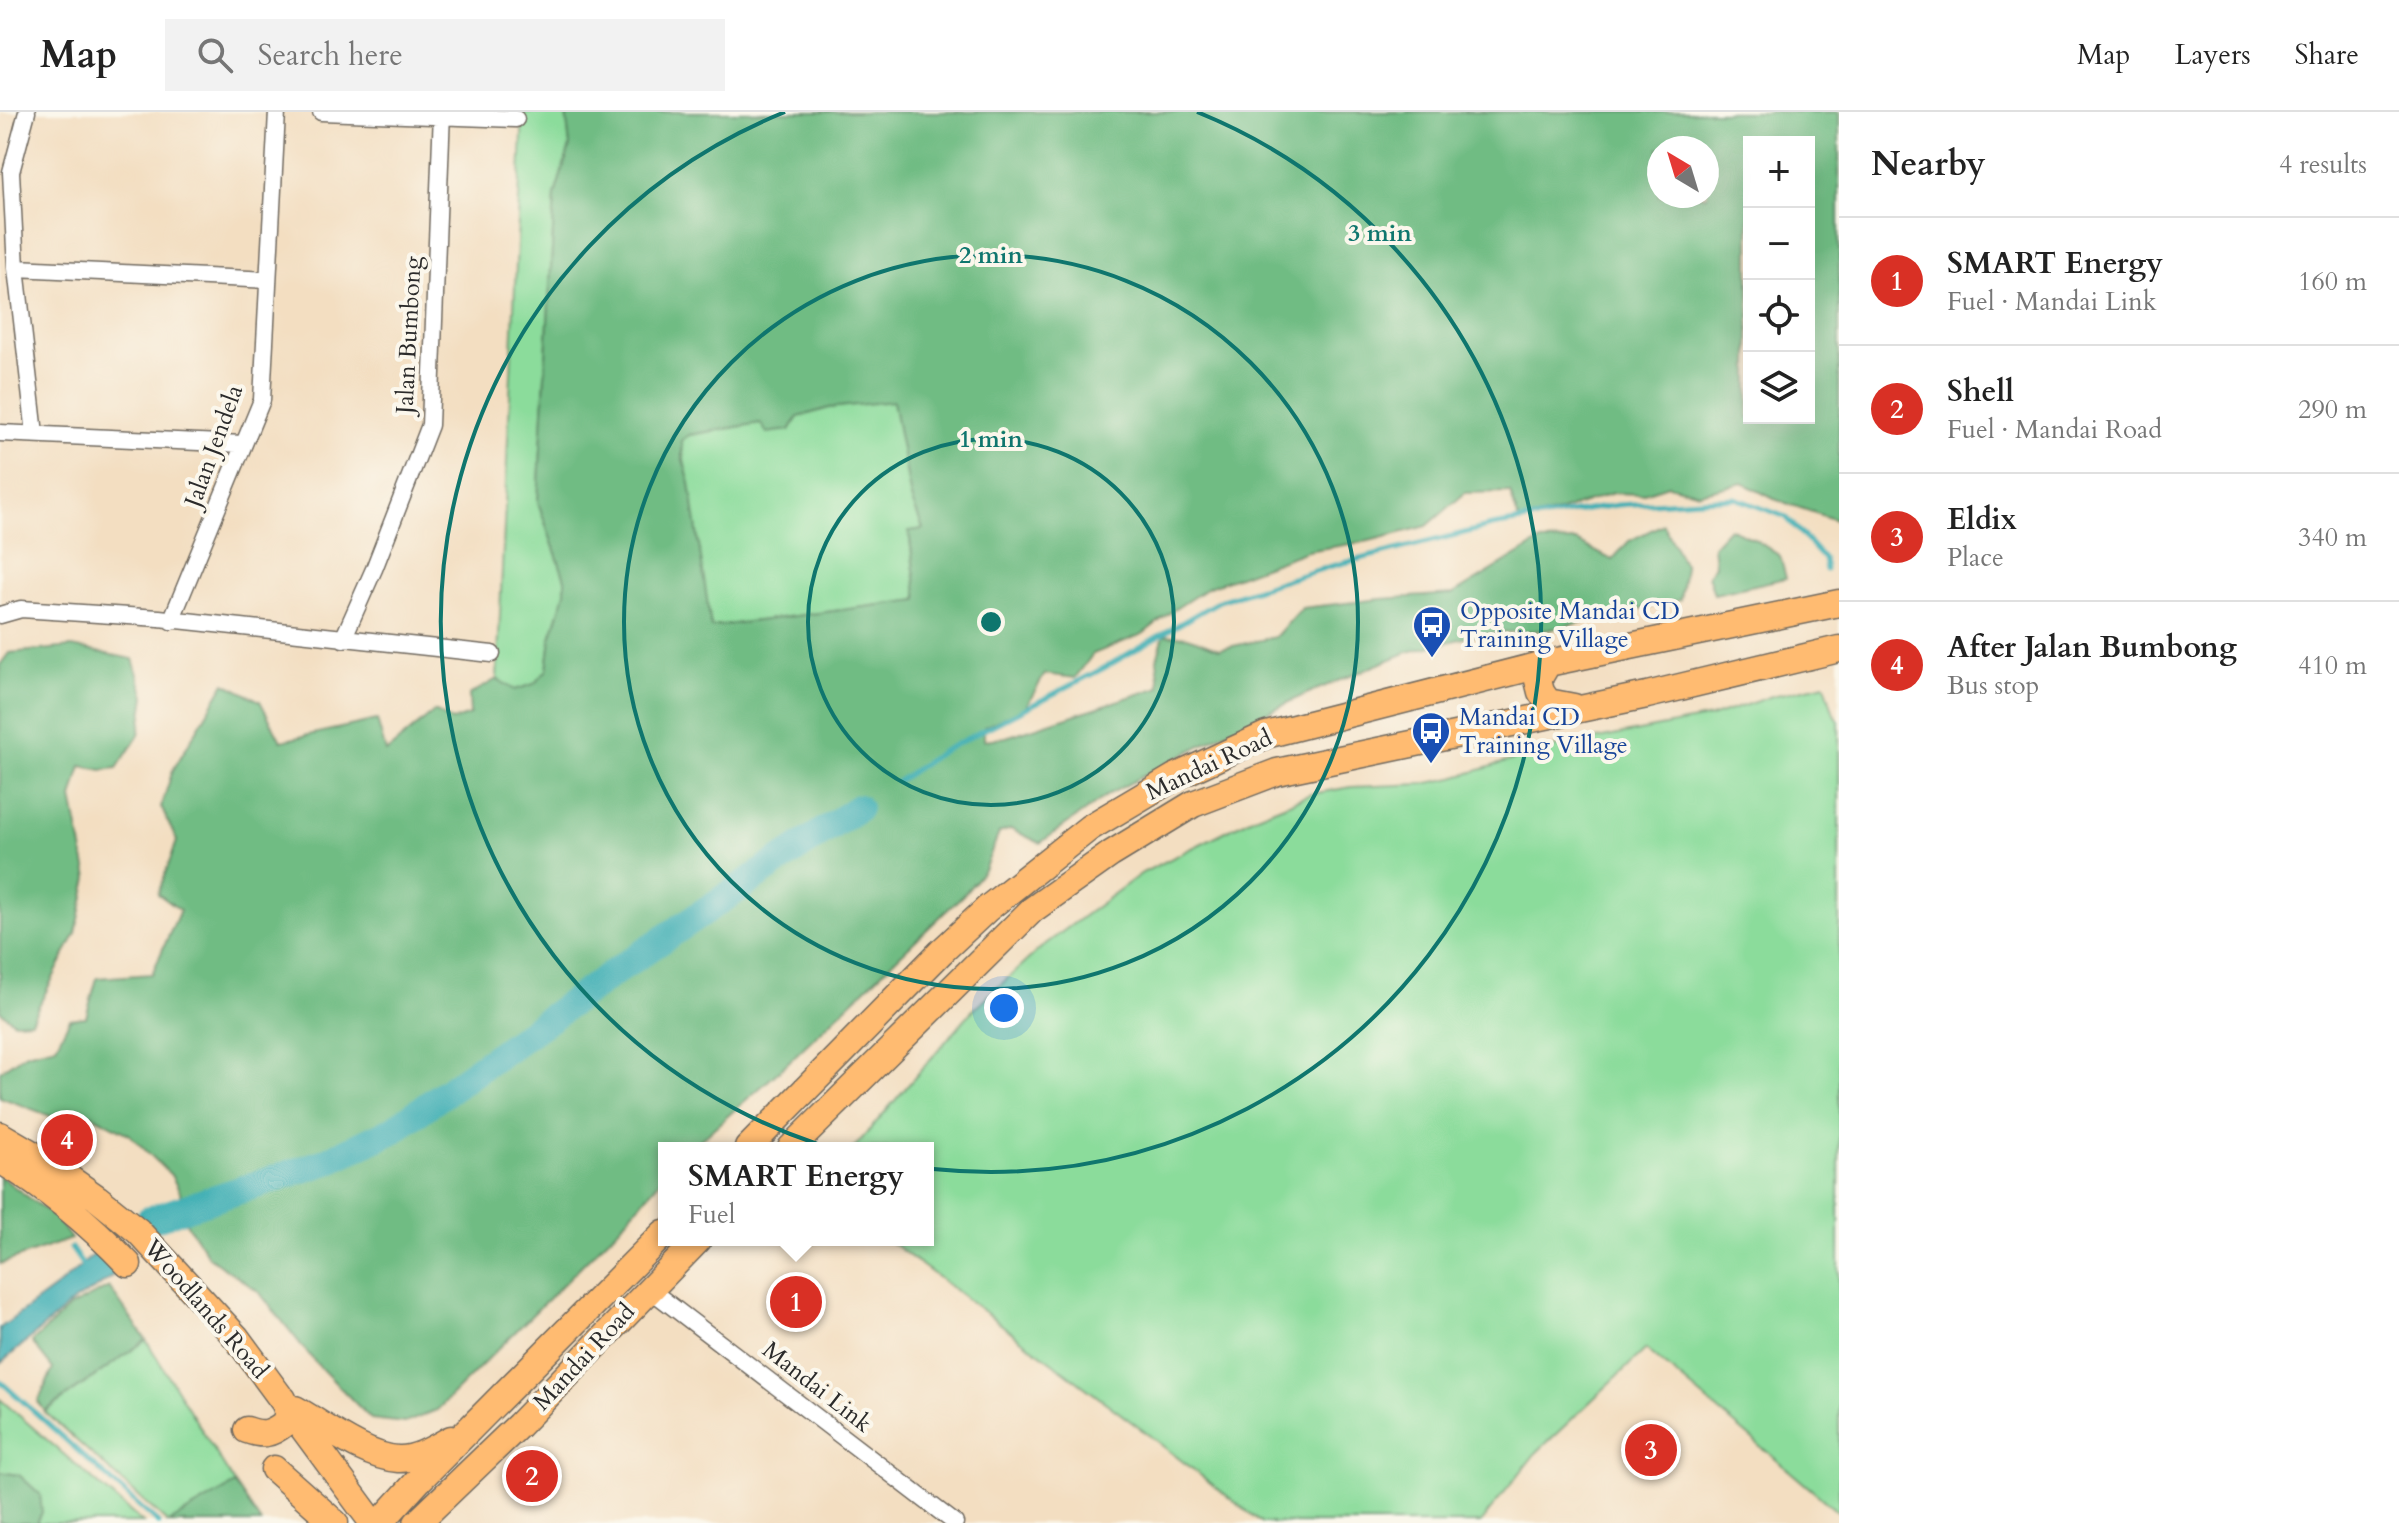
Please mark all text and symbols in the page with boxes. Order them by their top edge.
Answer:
search box [165,19,725,91]
text: Map [40,29,117,81]
icon: search [193,33,237,77]
text: Search here [257,35,403,76]
text: Map [2077,36,2130,74]
text: Layers [2174,36,2251,74]
text: Share [2295,36,2359,74]
north arrow [1647,136,1719,208]
map controls [1743,136,1815,424]
button: + [1743,136,1815,208]
text: Nearby [1871,141,1986,187]
text: 4 results [2279,147,2367,182]
button: − [1743,208,1815,280]
text: 3 min [1348,217,1413,250]
text: 2 min [959,239,1024,272]
text: SMART Energy [1947,243,2163,284]
street label: Jalan Bumbong [388,255,430,418]
text: 1 [1890,264,1904,299]
text: 160 m [2298,264,2367,299]
button: locate [1743,280,1815,352]
text: Fuel · Mandai Link [1947,284,2157,319]
button: layers [1743,352,1815,424]
text: Shell [1947,371,2014,412]
street label: Jalan Jendela [176,380,252,515]
text: 2 [1890,392,1904,427]
text: 290 m [2298,392,2367,427]
text: Fuel · Mandai Road [1947,412,2162,447]
text: 1 min [959,423,1024,456]
text: Eldix [1947,499,2017,540]
text: 3 [1890,520,1904,555]
text: 340 m [2298,520,2367,555]
text: Place [1947,540,2004,575]
place label: Opposite Mandai CD Training Village [1460,595,1680,656]
bus stop icon: Opposite Mandai CD Training Village [1411,604,1453,659]
centre of rings [977,608,1005,636]
text: After Jalan Bumbong [1947,627,2237,668]
text: 4 [1890,648,1904,683]
text: 410 m [2298,648,2367,683]
text: Bus stop [1947,668,2039,703]
place label: Mandai CD Training Village [1459,701,1628,762]
bus stop icon: Mandai CD Training Village [1410,710,1452,765]
street label: Mandai Road [1141,721,1278,809]
your location [984,988,1024,1028]
pin: 4 [41,1110,93,1170]
popup [658,1142,934,1246]
text: SMART Energy [688,1156,904,1197]
text: Fuel [688,1197,735,1232]
street label: Woodlands Road [135,1231,276,1386]
pin: 1 [770,1272,822,1332]
street label: Mandai Road [526,1296,642,1418]
street label: Mandai Link [755,1334,879,1440]
pin: 3 [1625,1420,1677,1480]
pin: 2 [506,1446,558,1506]

